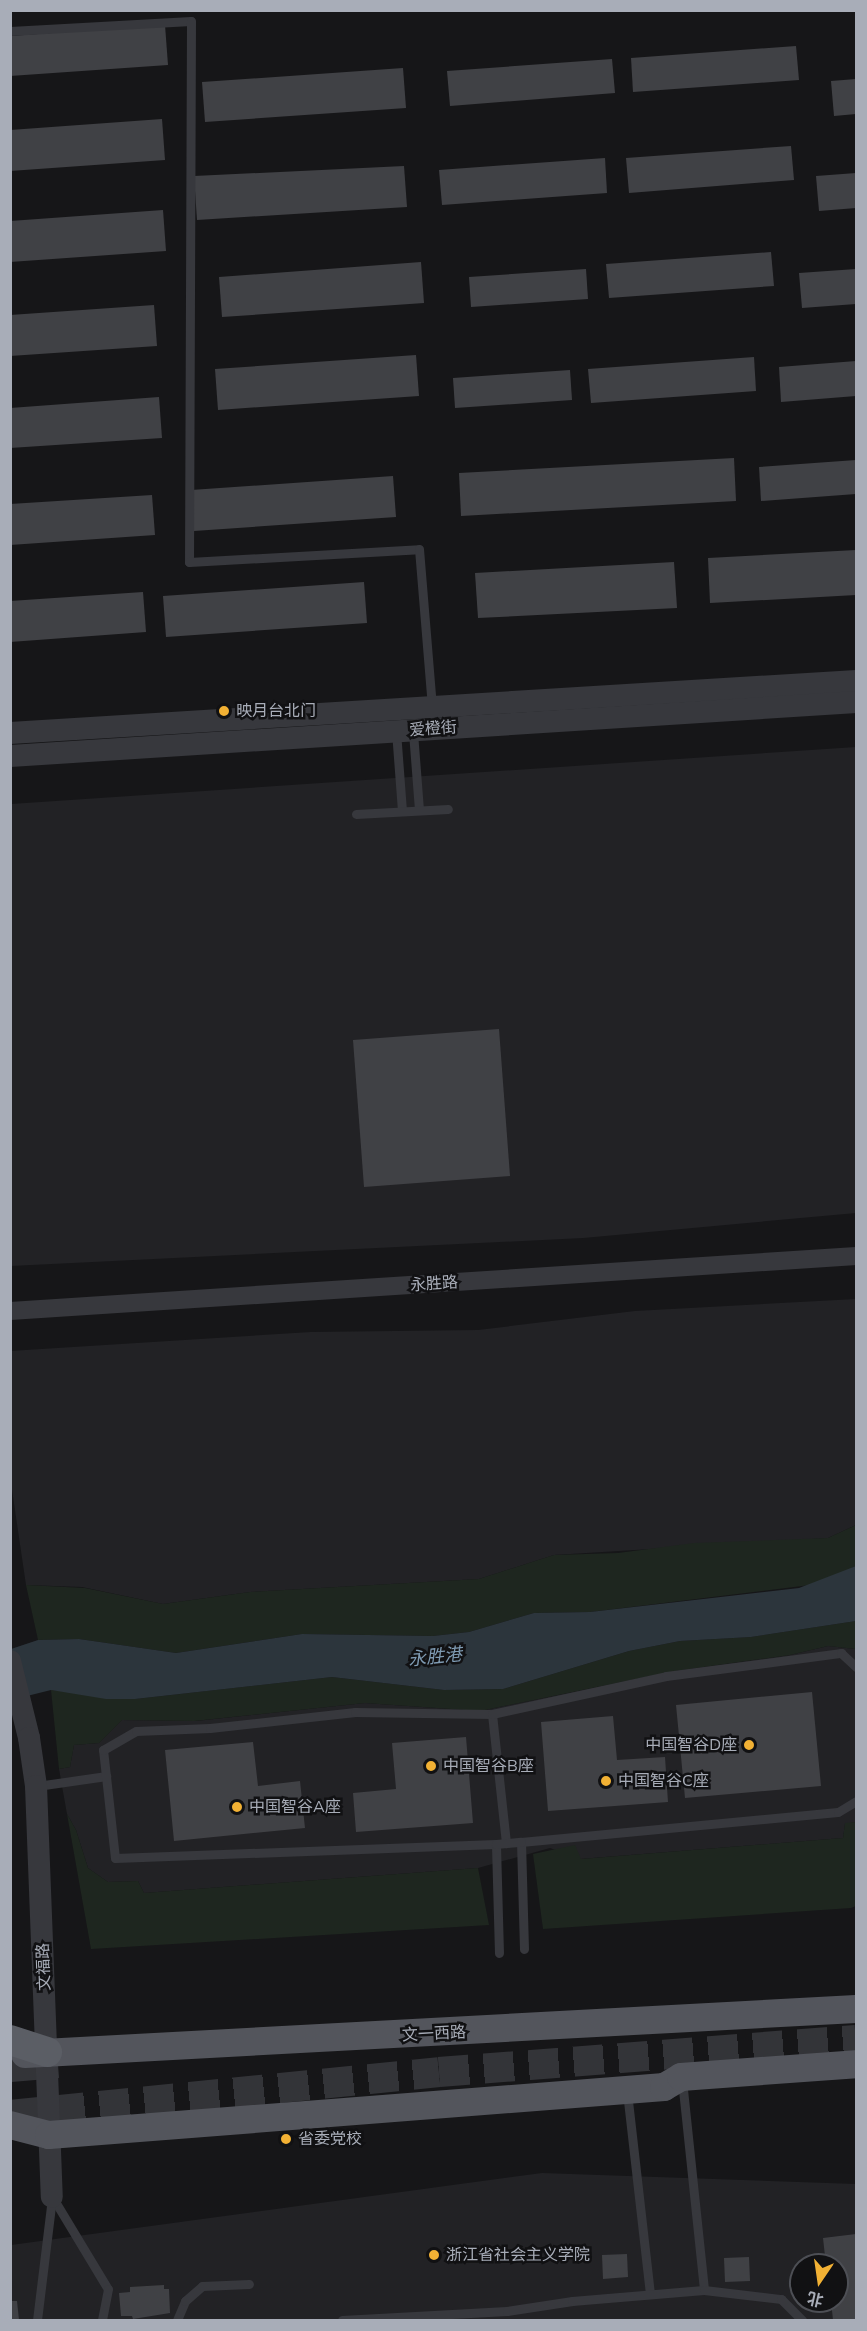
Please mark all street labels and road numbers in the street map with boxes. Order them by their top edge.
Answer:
street label: 爱橙街 [408,718,458,740]
street label: 永胜路 [409,1273,459,1295]
street label: 文福路 [34,1943,54,1991]
street label: 文一西路 [402,2023,466,2045]

